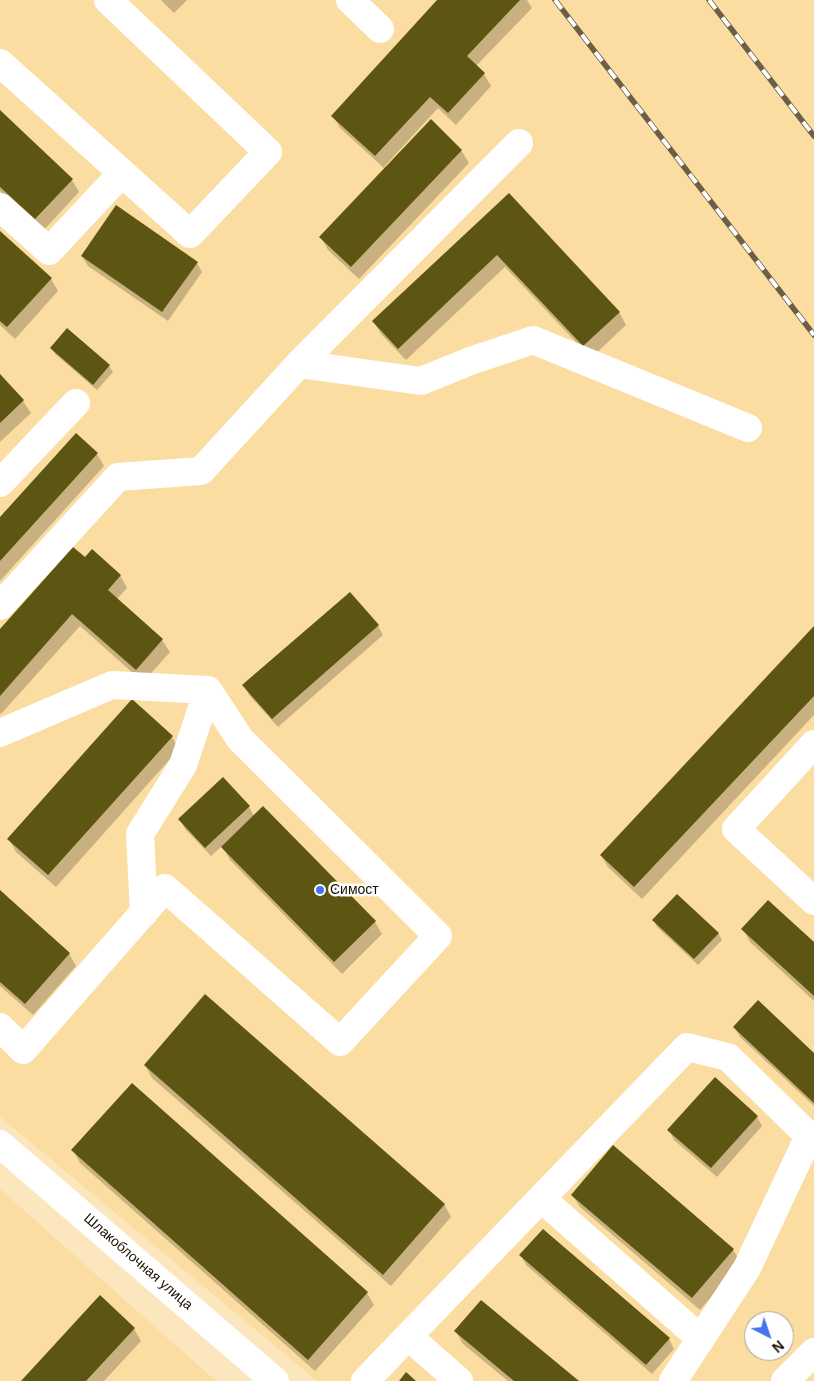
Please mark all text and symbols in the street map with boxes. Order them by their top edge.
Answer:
place label: Симост [330,882,379,898]
marker: Симост [314,884,326,896]
street label: Шлакоблочная улица [80,1210,196,1314]
north arrow [744,1311,794,1361]
text: N [769,1337,787,1356]

